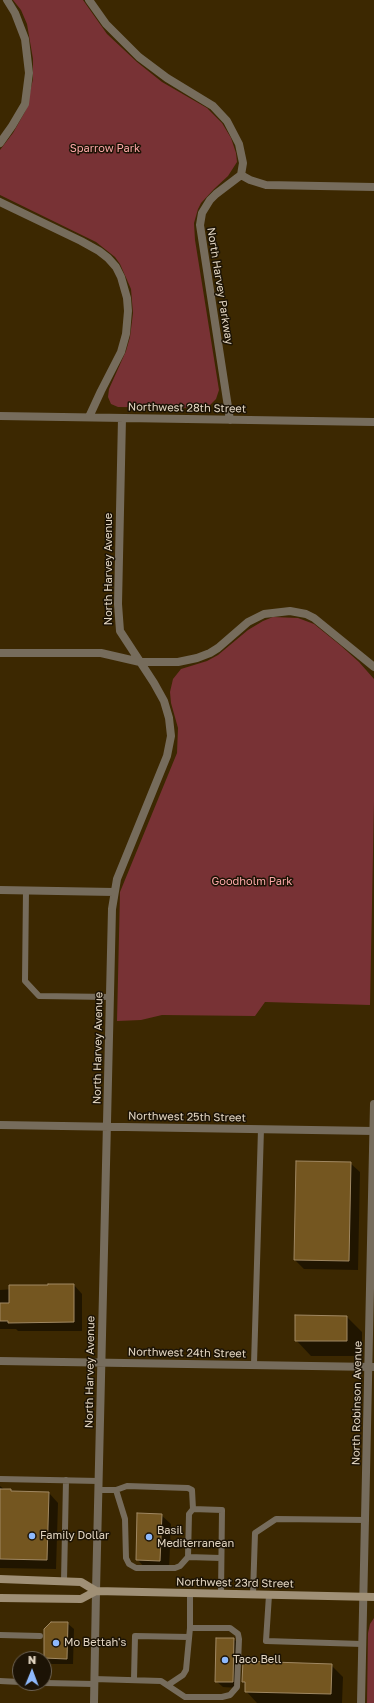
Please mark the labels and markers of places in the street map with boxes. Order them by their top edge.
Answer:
place label: Basil Mediterranean [157,1524,234,1550]
place label: Family Dollar [40,1529,109,1543]
marker: Family Dollar [27,1531,37,1541]
marker: Basil Mediterranean [144,1532,154,1542]
place label: Mo Bettah's [64,1636,126,1650]
marker: Mo Bettah's [51,1638,61,1648]
place label: Taco Bell [233,1653,281,1667]
marker: Taco Bell [220,1655,230,1665]

